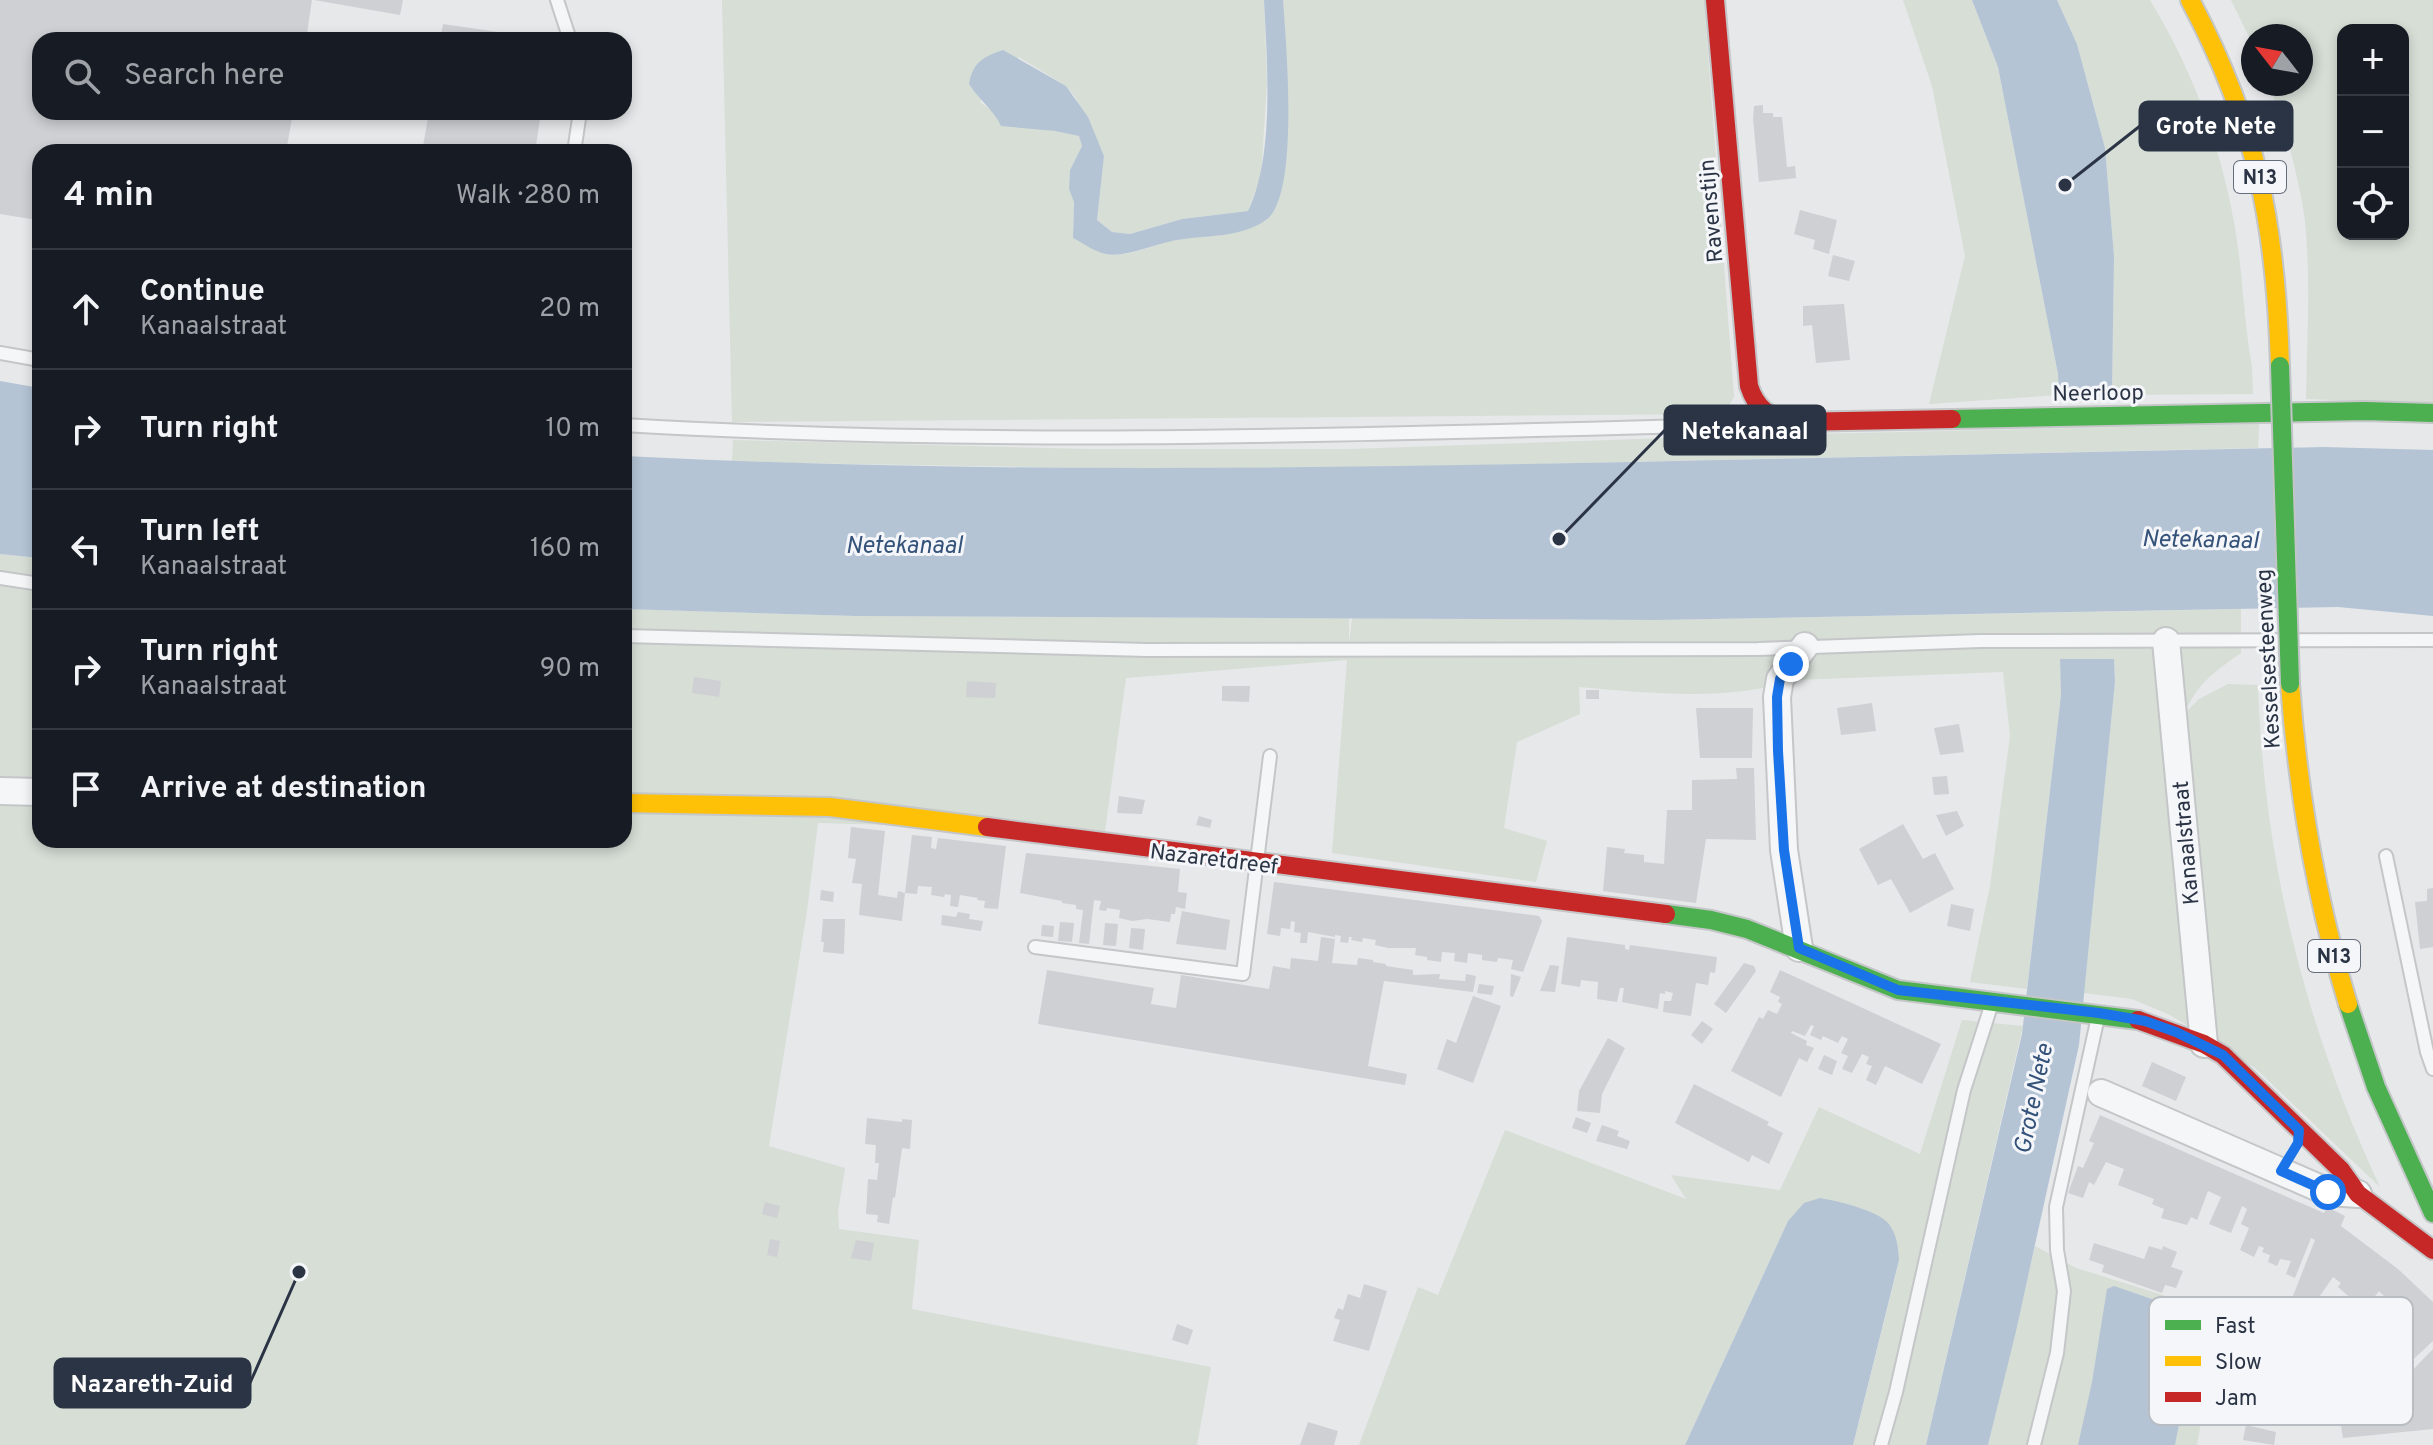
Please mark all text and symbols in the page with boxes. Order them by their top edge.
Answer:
north arrow [2241,24,2313,96]
map controls [2337,24,2409,240]
button: + [2337,24,2409,96]
search box [32,32,632,120]
icon: search [60,54,104,98]
text: Search here [124,58,284,95]
button: − [2337,96,2409,168]
callout: Grote Nete [2140,102,2292,150]
text: Grote Nete [2156,113,2276,143]
street label: Ravenstijn [1695,158,1730,264]
road number: N13 [2234,161,2286,193]
button: locate [2337,168,2409,240]
text: 4 min [64,175,154,218]
text: Walk · 280 m [456,180,600,213]
text: Continue [140,274,265,311]
icon: ahead [64,287,108,331]
text: 20 m [539,293,600,326]
text: Kanaalstraat [140,311,287,344]
street label: Neerloop [2052,380,2144,409]
callout: Netekanaal [1665,406,1825,454]
icon: right [64,407,108,451]
text: Turn right [140,411,278,448]
text: 10 m [545,413,600,446]
text: Netekanaal [1681,418,1809,448]
text: Turn left [140,514,260,551]
water label: Netekanaal [2141,525,2261,557]
icon: left [64,527,108,571]
water label: Netekanaal [846,532,964,562]
text: 160 m [530,533,600,566]
text: Kanaalstraat [140,551,287,584]
street label: Kesselsesteenweg [2251,568,2288,749]
text: Turn right [140,634,278,671]
route end [1773,646,1809,682]
icon: right [64,647,108,691]
text: 90 m [540,653,600,686]
text: Kanaalstraat [140,671,287,704]
icon: arrive [64,767,108,811]
text: Arrive at destination [140,771,426,808]
street label: Kanaalstraat [2169,780,2206,906]
street label: Nazaretdreef [1148,839,1279,882]
road number: N13 [2308,940,2360,972]
water label: Grote Nete [2009,1041,2061,1157]
route start [2310,1174,2346,1210]
legend [2149,1297,2413,1425]
text: Fast [2215,1314,2256,1341]
text: Slow [2215,1350,2262,1377]
callout: Nazareth-Zuid [55,1359,250,1407]
text: Nazareth-Zuid [71,1371,233,1401]
text: Jam [2215,1386,2258,1413]

